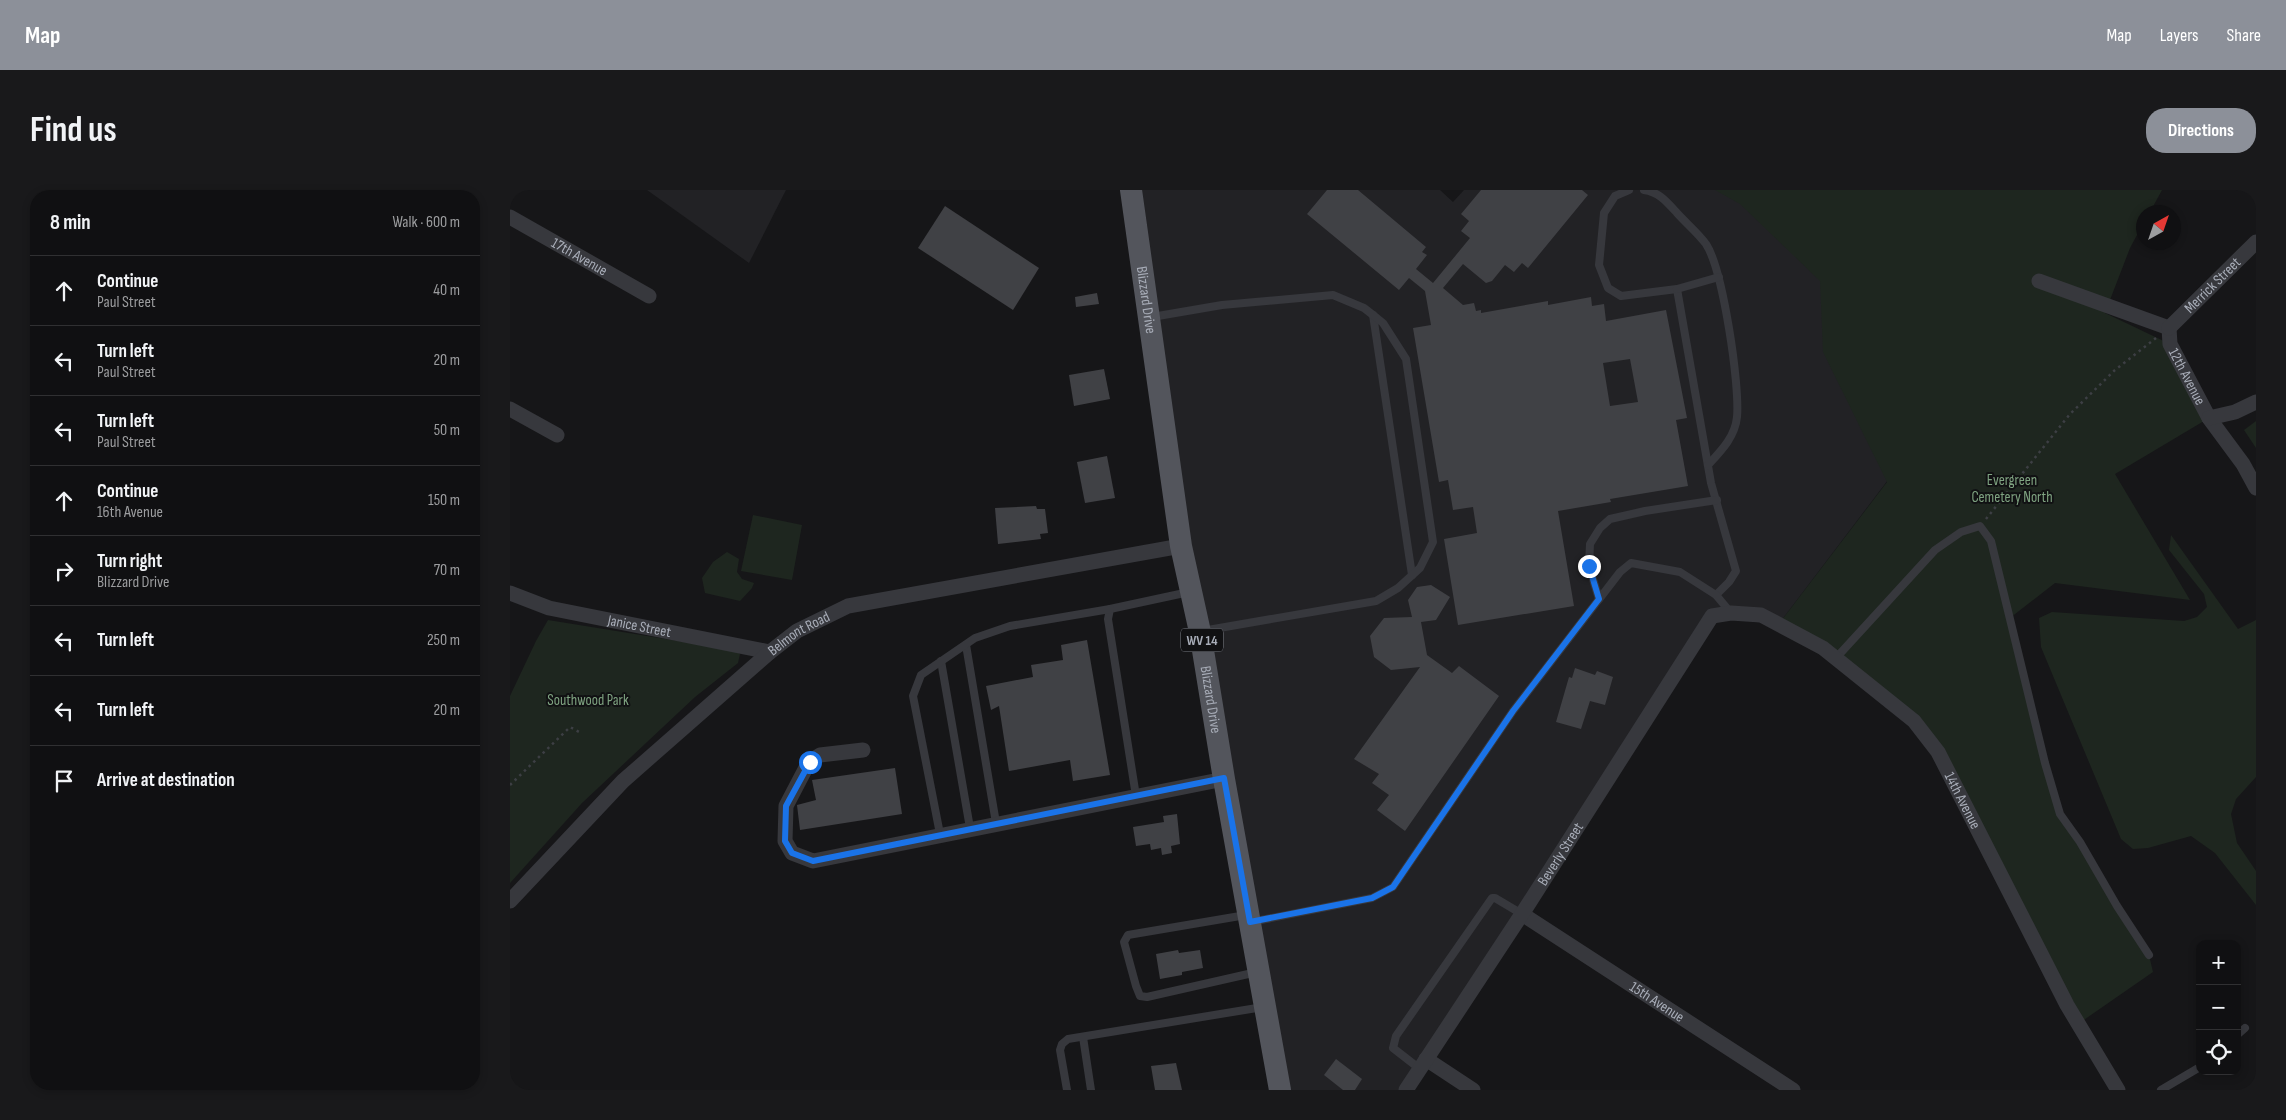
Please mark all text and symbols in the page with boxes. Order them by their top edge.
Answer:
text: Map [25,21,60,50]
text: Map [2107,25,2132,46]
text: Layers [2160,25,2199,46]
text: Share [2227,25,2261,46]
button: Directions [2146,108,2256,153]
text: Find us [30,109,117,152]
north arrow [2136,205,2181,250]
text: 8 min [50,210,91,235]
text: Walk · 600 m [392,213,460,232]
street label: 17th Avenue [548,234,611,280]
street label: Merrick Street [2180,253,2245,318]
street label: Blizzard Drive [1132,265,1160,335]
text: Continue [97,270,158,293]
icon: ahead [50,277,78,305]
text: 40 m [433,281,460,300]
text: Paul Street [97,293,156,312]
text: Turn left [97,340,154,363]
street label: 12th Avenue [2164,345,2209,408]
icon: left [50,347,78,375]
text: 20 m [433,351,460,370]
text: Paul Street [97,363,156,382]
text: Turn left [97,410,154,433]
icon: left [50,417,78,445]
text: 50 m [434,421,460,440]
text: Paul Street [97,433,156,452]
park label: Evergreen Cemetery North [1971,471,2053,507]
text: Continue [97,480,158,503]
icon: ahead [50,487,78,515]
text: 150 m [428,491,460,510]
text: 16th Avenue [97,503,163,522]
text: Turn right [97,550,162,573]
route end [1578,555,1601,578]
icon: right [50,557,78,585]
text: 70 m [434,561,460,580]
text: Blizzard Drive [97,573,170,592]
street label: Belmont Road [764,607,833,660]
street label: Janice Street [605,611,673,642]
icon: left [50,627,78,655]
road number: WV 14 [1181,628,1223,652]
text: Turn left [97,629,154,652]
text: 250 m [427,631,460,650]
street label: Blizzard Drive [1196,664,1225,735]
park label: Southwood Park [547,691,629,710]
icon: left [50,697,78,725]
text: Turn left [97,699,154,722]
text: 20 m [433,701,460,720]
route start [799,751,822,774]
icon: arrive [50,767,78,795]
text: Arrive at destination [97,769,235,792]
street label: 14th Avenue [1940,769,1985,832]
street label: Beverly Street [1534,819,1588,889]
map controls [2196,940,2241,1075]
button: + [2196,940,2241,985]
street label: 15th Avenue [1626,977,1688,1027]
button: − [2196,985,2241,1030]
button: locate [2196,1030,2241,1075]

